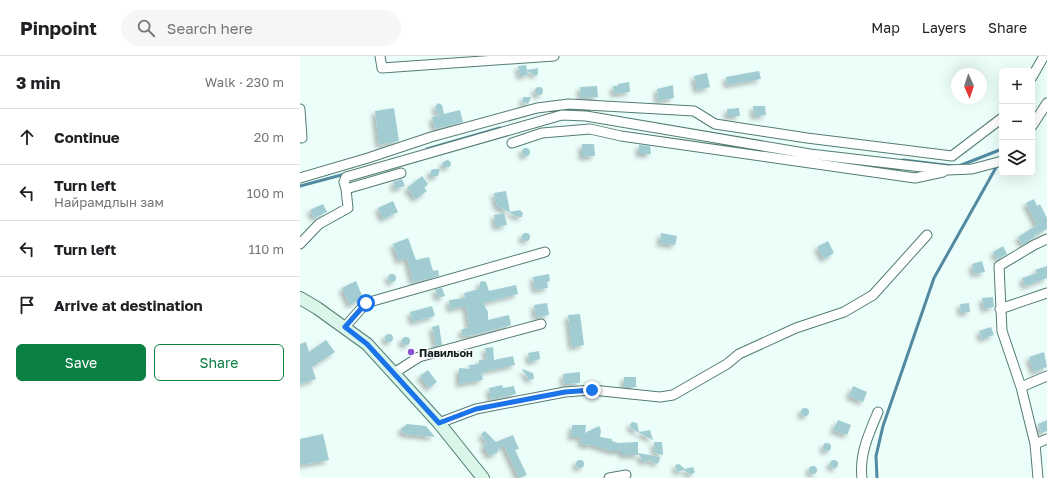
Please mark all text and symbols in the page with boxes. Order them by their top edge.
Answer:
search box [121,10,401,46]
text: Pinpoint [20,16,97,39]
icon: search [135,17,157,39]
text: Search here [167,19,253,37]
text: Map [871,19,900,36]
text: Layers [922,19,966,36]
text: Share [988,19,1027,36]
north arrow [951,68,987,104]
map controls [999,68,1035,176]
button: + [999,68,1035,104]
text: 3 min [16,72,60,93]
text: Walk · 230 m [205,74,284,90]
button: − [999,104,1035,140]
icon: ahead [16,126,38,148]
text: Continue [54,128,120,146]
text: 20 m [254,129,284,145]
button: layers [999,140,1035,176]
text: Turn left [54,176,116,194]
icon: left [16,182,38,204]
text: 100 m [247,185,284,201]
text: Найрамдлын зам [54,194,164,210]
icon: left [16,238,38,260]
text: Turn left [54,240,116,258]
text: 110 m [249,241,284,257]
icon: arrive [16,294,38,316]
route start [357,294,375,312]
text: Arrive at destination [54,296,203,314]
button: Save [16,344,146,381]
button: Share [154,344,284,381]
place label: Павильон [419,346,473,359]
marker: Павильон [406,347,416,357]
route end [583,381,601,399]

